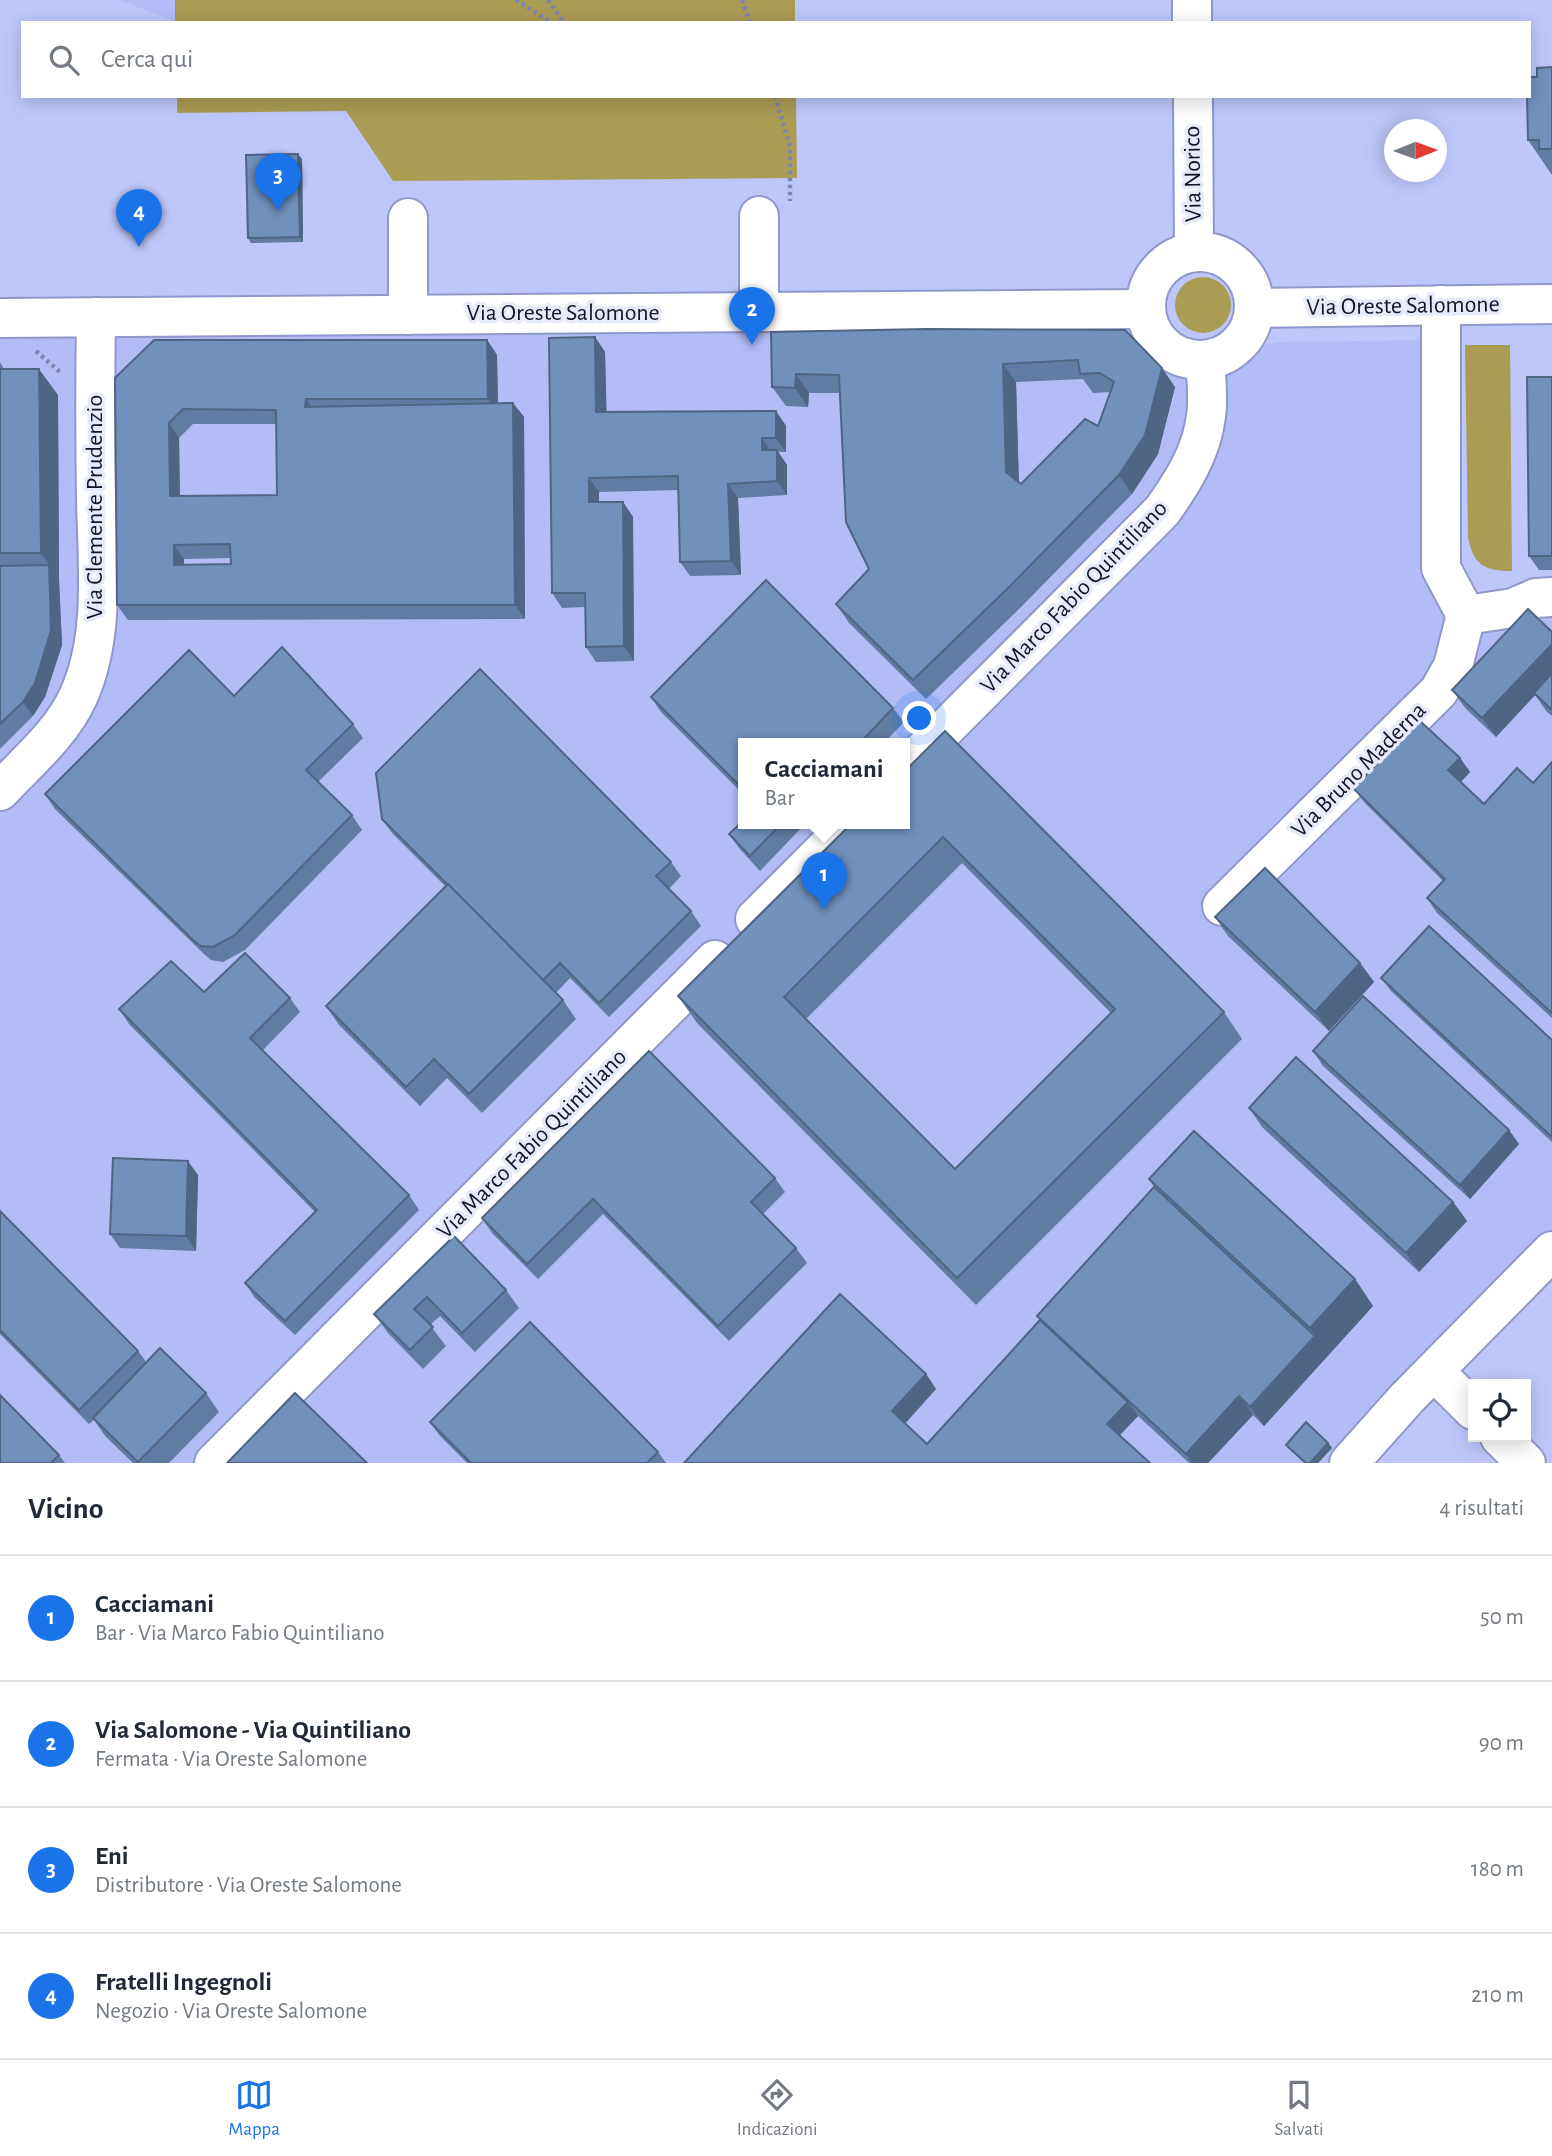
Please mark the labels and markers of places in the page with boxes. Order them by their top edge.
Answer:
pin: 3 [255,153,301,211]
pin: 4 [116,189,162,247]
pin: 2 [729,287,775,345]
pin: 1 [801,852,847,910]

